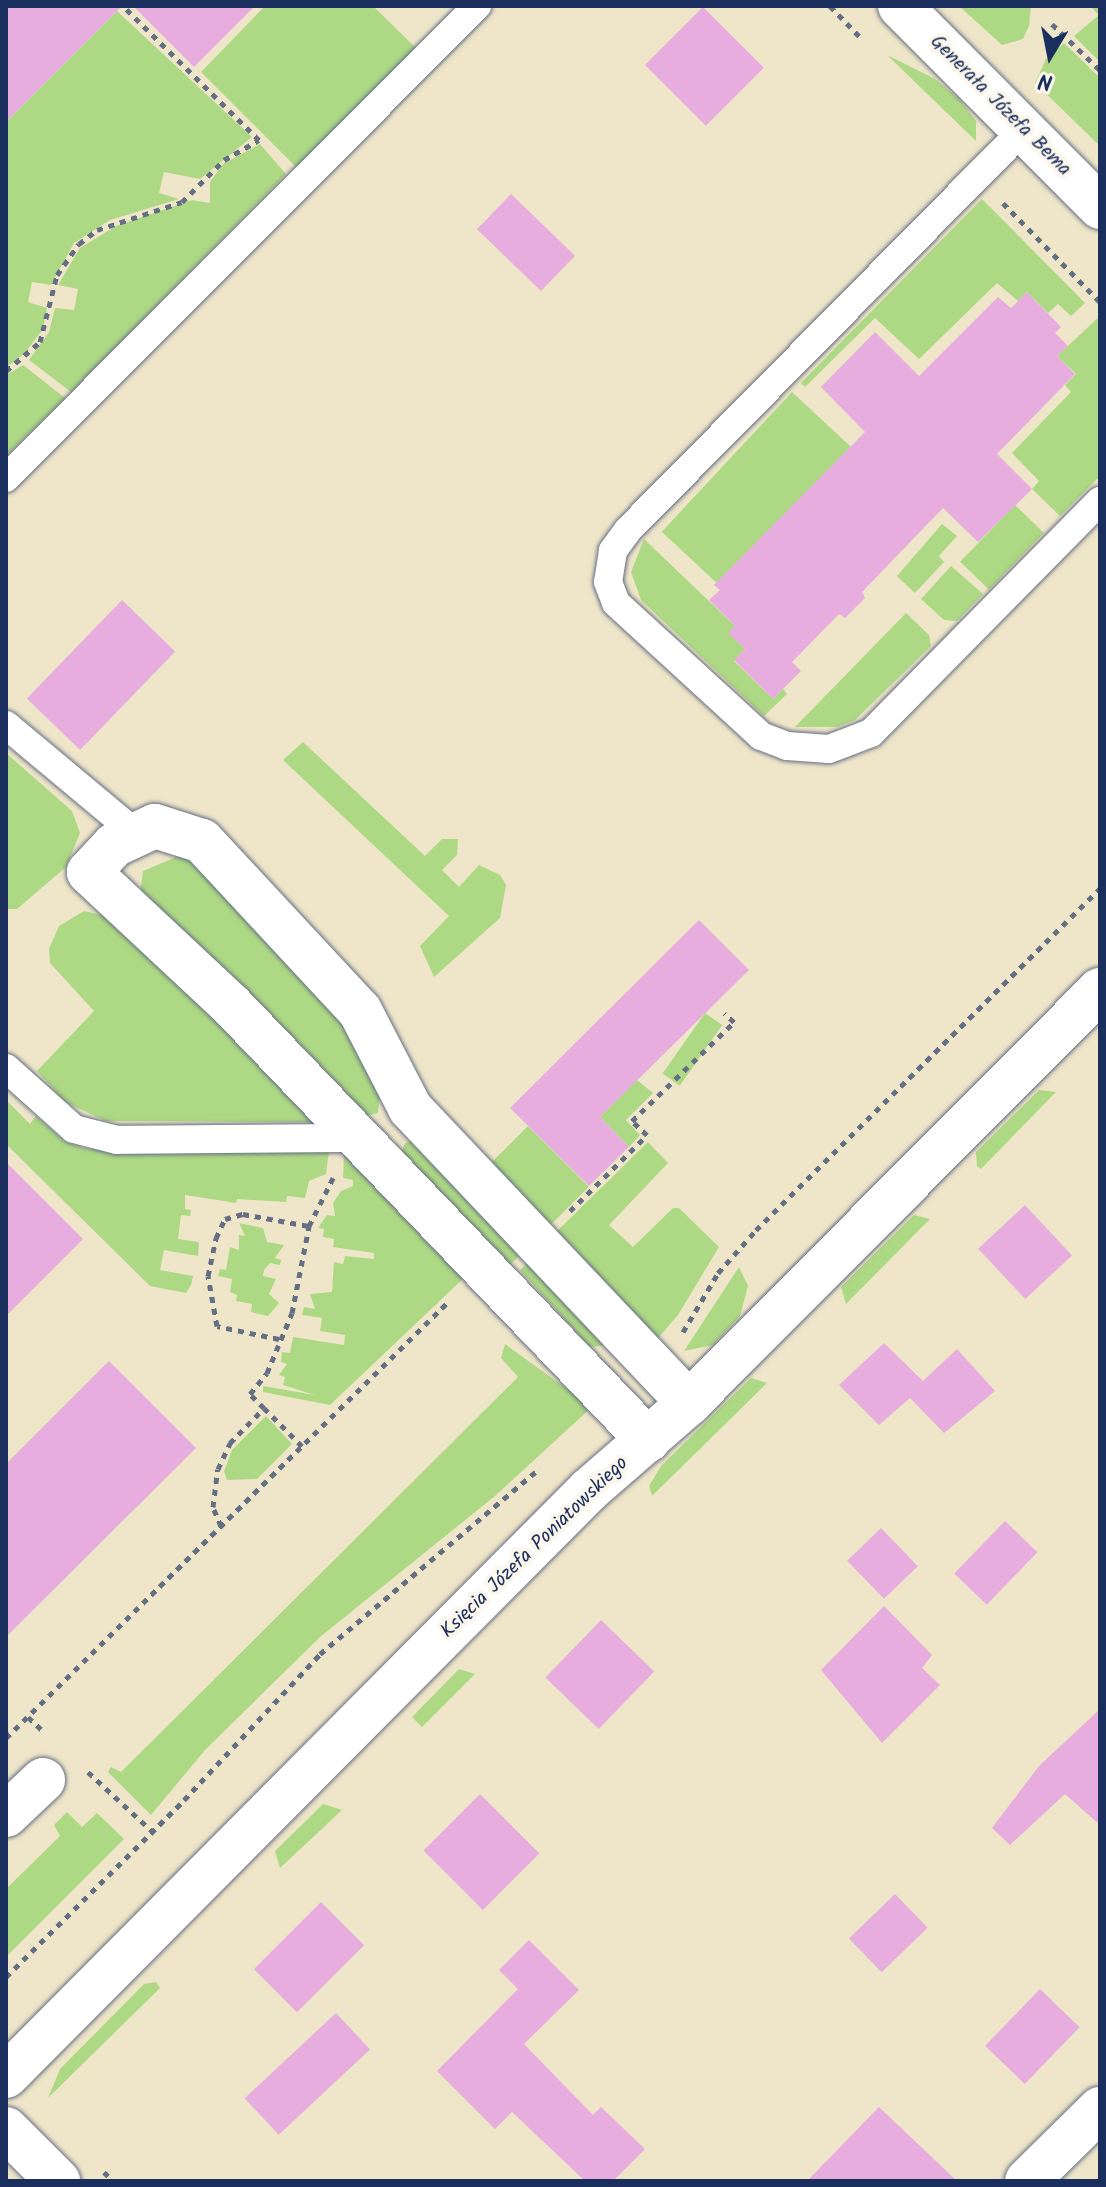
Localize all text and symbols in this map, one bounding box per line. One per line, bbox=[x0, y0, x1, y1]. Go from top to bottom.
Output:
north arrow bbox=[1010, 16, 1090, 96]
street label: Generała Józefa Bema bbox=[924, 30, 1076, 182]
text: N bbox=[1036, 62, 1056, 99]
street label: Księcia Józefa Poniatowskiego bbox=[436, 1452, 634, 1644]

